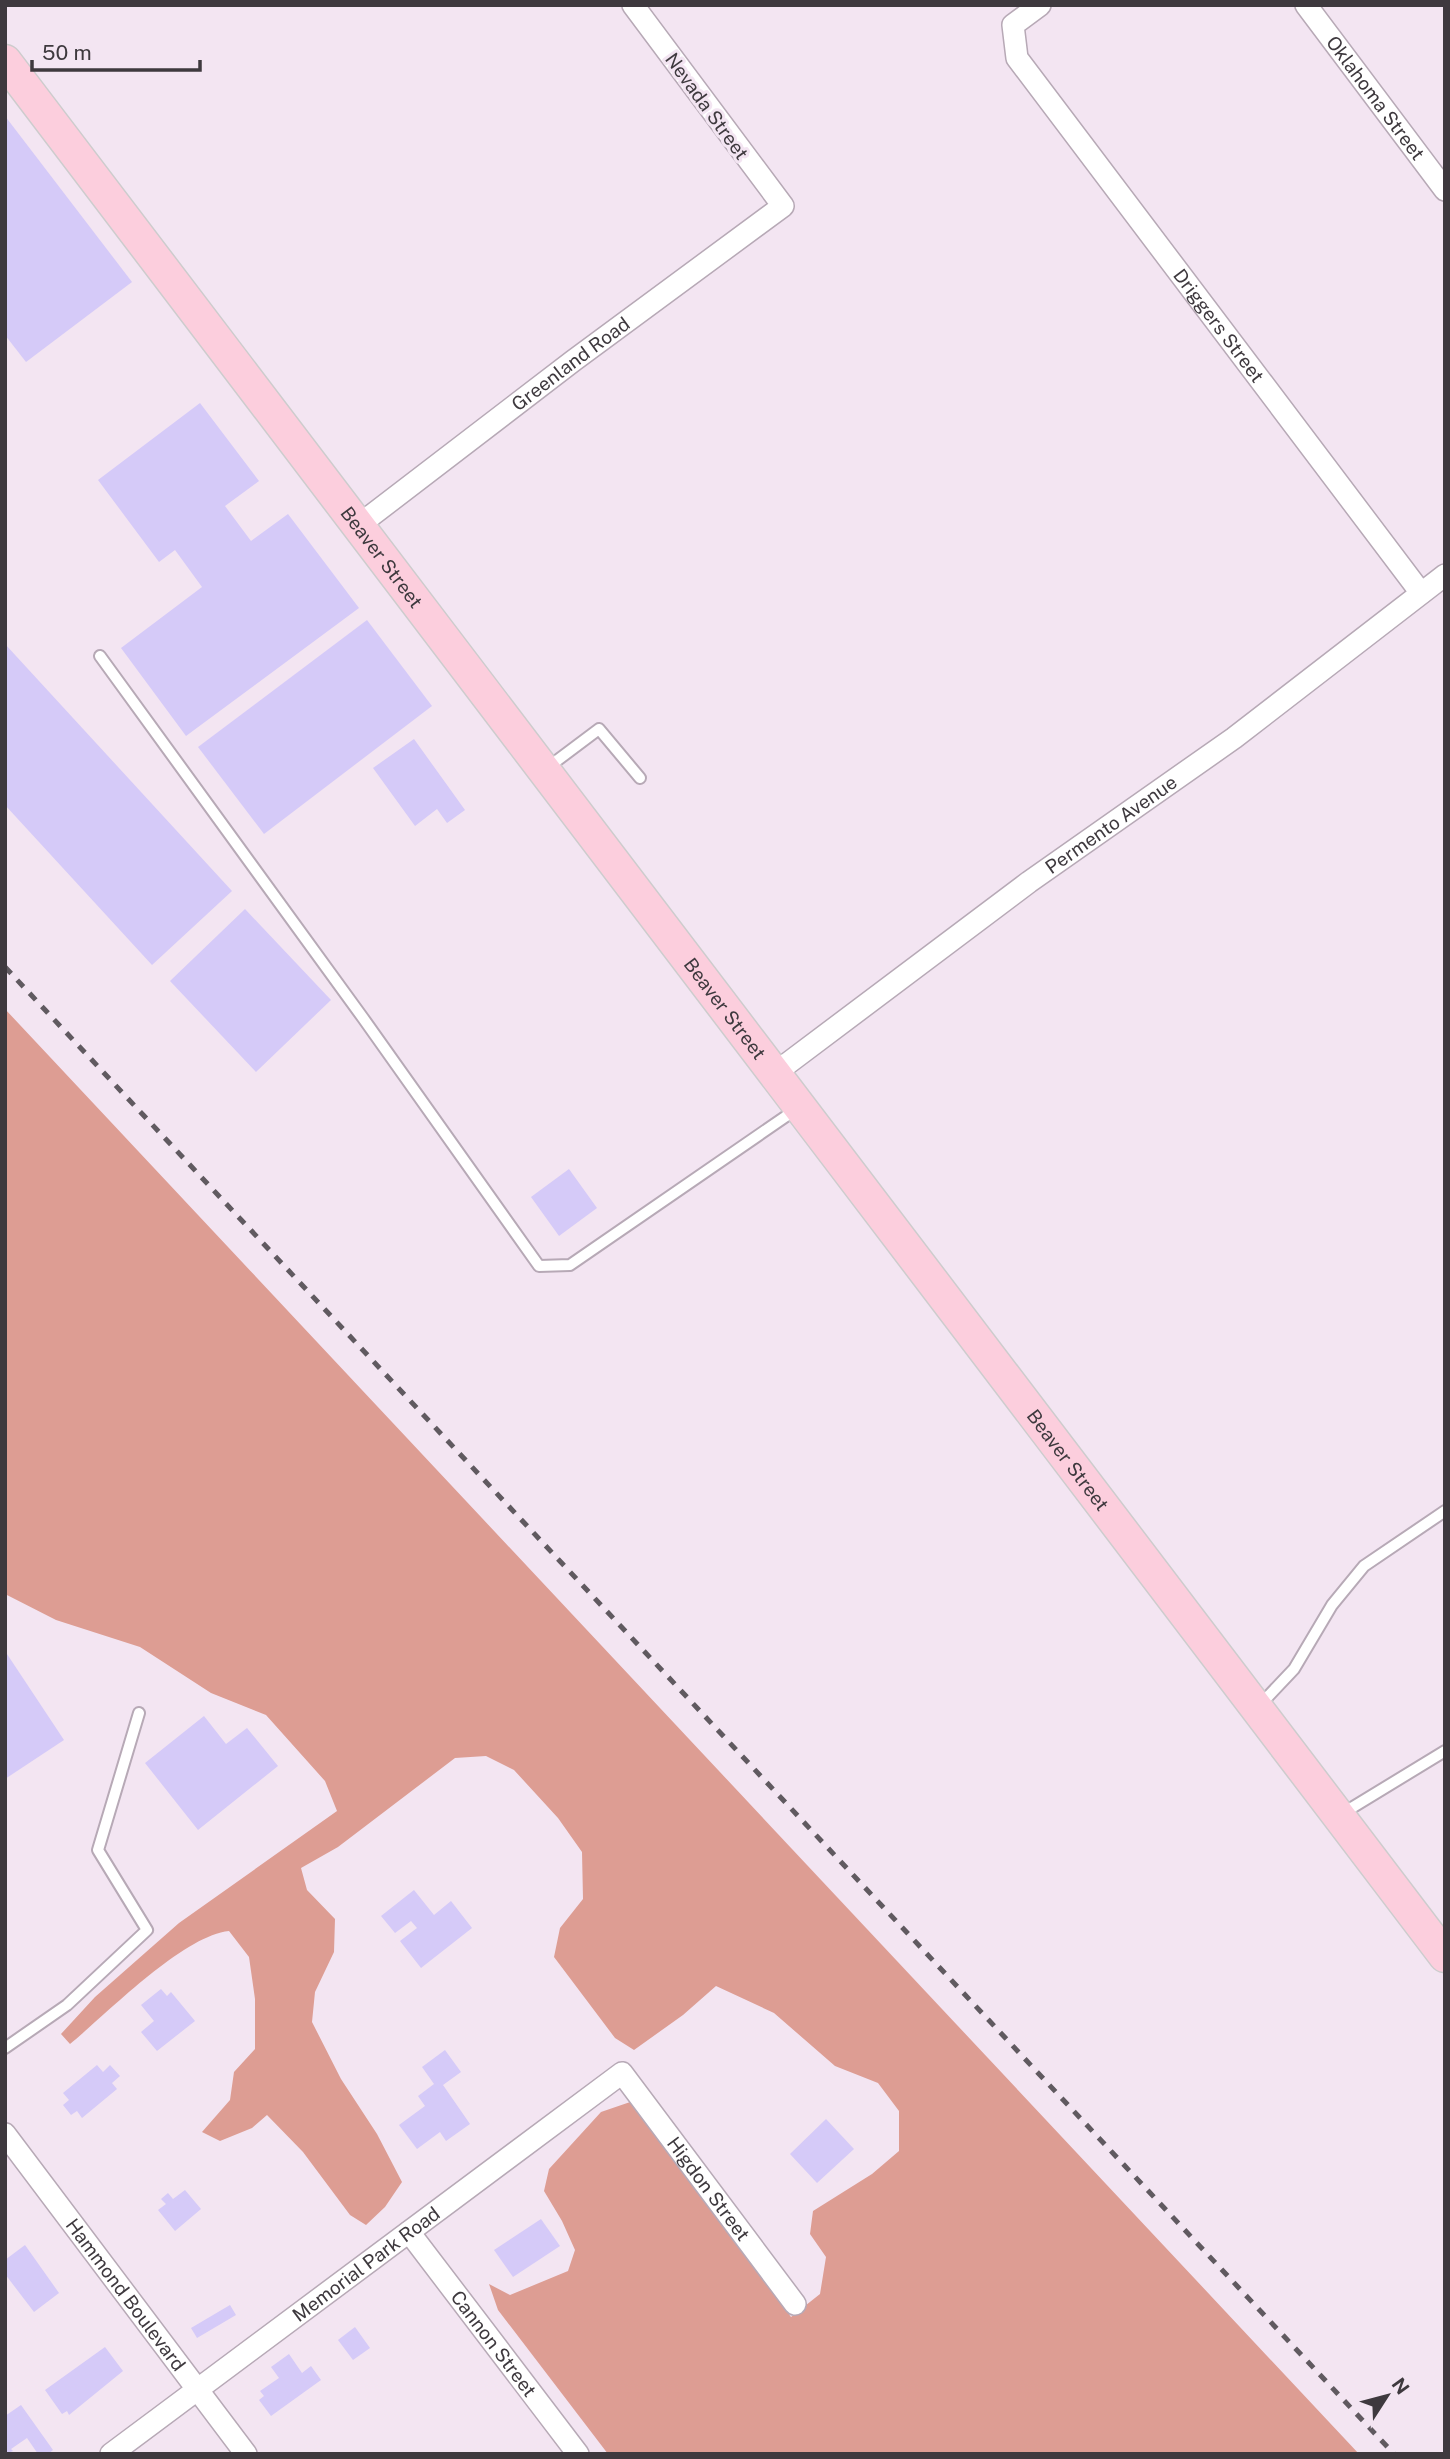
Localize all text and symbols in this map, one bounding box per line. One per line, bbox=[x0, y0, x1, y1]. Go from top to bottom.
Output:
scale bar bbox=[32, 28, 200, 72]
street label: Oklahoma Street bbox=[1322, 31, 1429, 164]
text: 50 m bbox=[42, 40, 92, 65]
street label: Nevada Street bbox=[661, 48, 753, 164]
street label: Driggers Street bbox=[1169, 264, 1269, 386]
street label: Greenland Road bbox=[507, 312, 634, 415]
street label: Beaver Street bbox=[336, 502, 427, 612]
street label: Permento Avenue bbox=[1041, 771, 1181, 878]
street label: Beaver Street bbox=[679, 953, 770, 1063]
street label: Beaver Street bbox=[1023, 1405, 1114, 1515]
street label: Higdon Street bbox=[663, 2133, 755, 2245]
street label: Memorial Park Road bbox=[288, 2202, 444, 2326]
street label: Hammond Boulevard bbox=[62, 2214, 190, 2375]
street label: Cannon Street bbox=[446, 2286, 541, 2401]
north arrow bbox=[1352, 2361, 1422, 2431]
text: N bbox=[1387, 2374, 1414, 2398]

